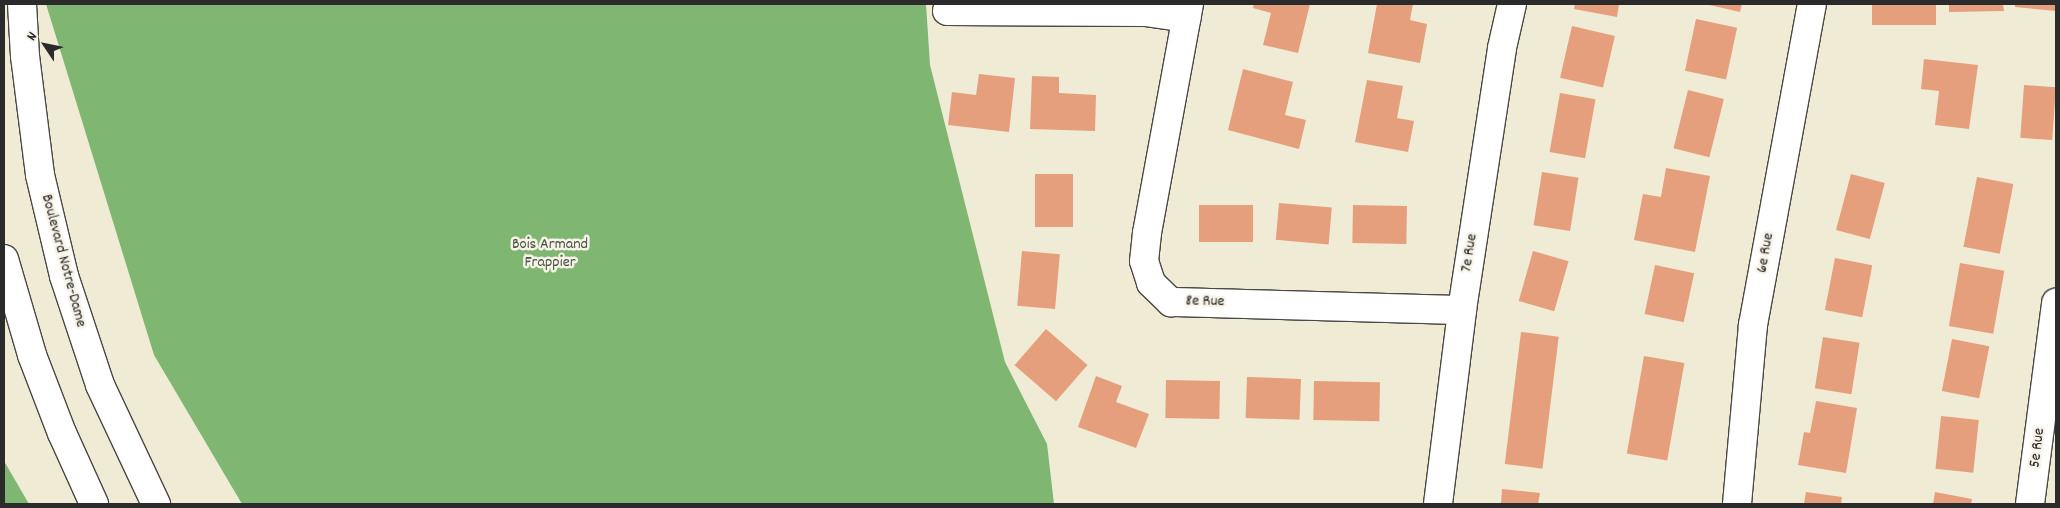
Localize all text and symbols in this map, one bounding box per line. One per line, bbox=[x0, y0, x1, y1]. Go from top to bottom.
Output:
north arrow bbox=[20, 20, 70, 70]
text: N bbox=[22, 28, 43, 45]
street label: Boulevard Notre-Dame bbox=[36, 192, 90, 330]
street label: 7e Rue bbox=[1458, 232, 1482, 274]
street label: 6e Rue bbox=[1753, 232, 1779, 274]
park label: Bois Armand Frappier bbox=[512, 235, 588, 273]
street label: 8e Rue bbox=[1185, 292, 1225, 312]
street label: 5e Rue bbox=[2026, 427, 2050, 469]

